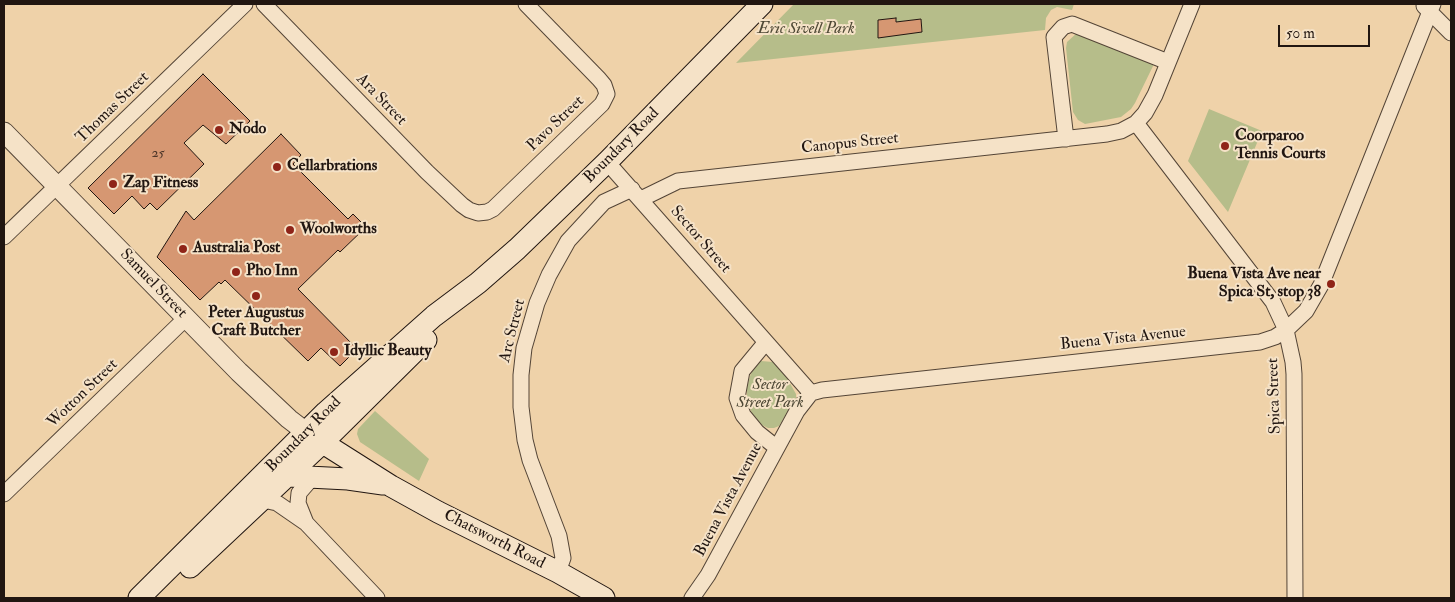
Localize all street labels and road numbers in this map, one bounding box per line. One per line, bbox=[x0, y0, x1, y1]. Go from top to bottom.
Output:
street label: Thomas Street bbox=[72, 68, 154, 148]
street label: Ara Street bbox=[352, 70, 410, 130]
street label: Pavo Street bbox=[524, 92, 588, 156]
street label: Boundary Road bbox=[580, 104, 664, 188]
street label: Canopus Street bbox=[800, 129, 900, 159]
street label: Sector Street bbox=[666, 202, 734, 278]
street label: Samuel Street bbox=[115, 245, 191, 323]
street label: Arc Street bbox=[496, 297, 530, 365]
street label: Buena Vista Avenue bbox=[1059, 323, 1187, 355]
street label: Wotton Street bbox=[44, 356, 122, 432]
street label: Spica Street bbox=[1264, 358, 1286, 434]
street label: Boundary Road bbox=[262, 393, 346, 477]
street label: Buena Vista Avenue bbox=[691, 440, 767, 560]
street label: Chatsworth Road bbox=[440, 506, 548, 574]

